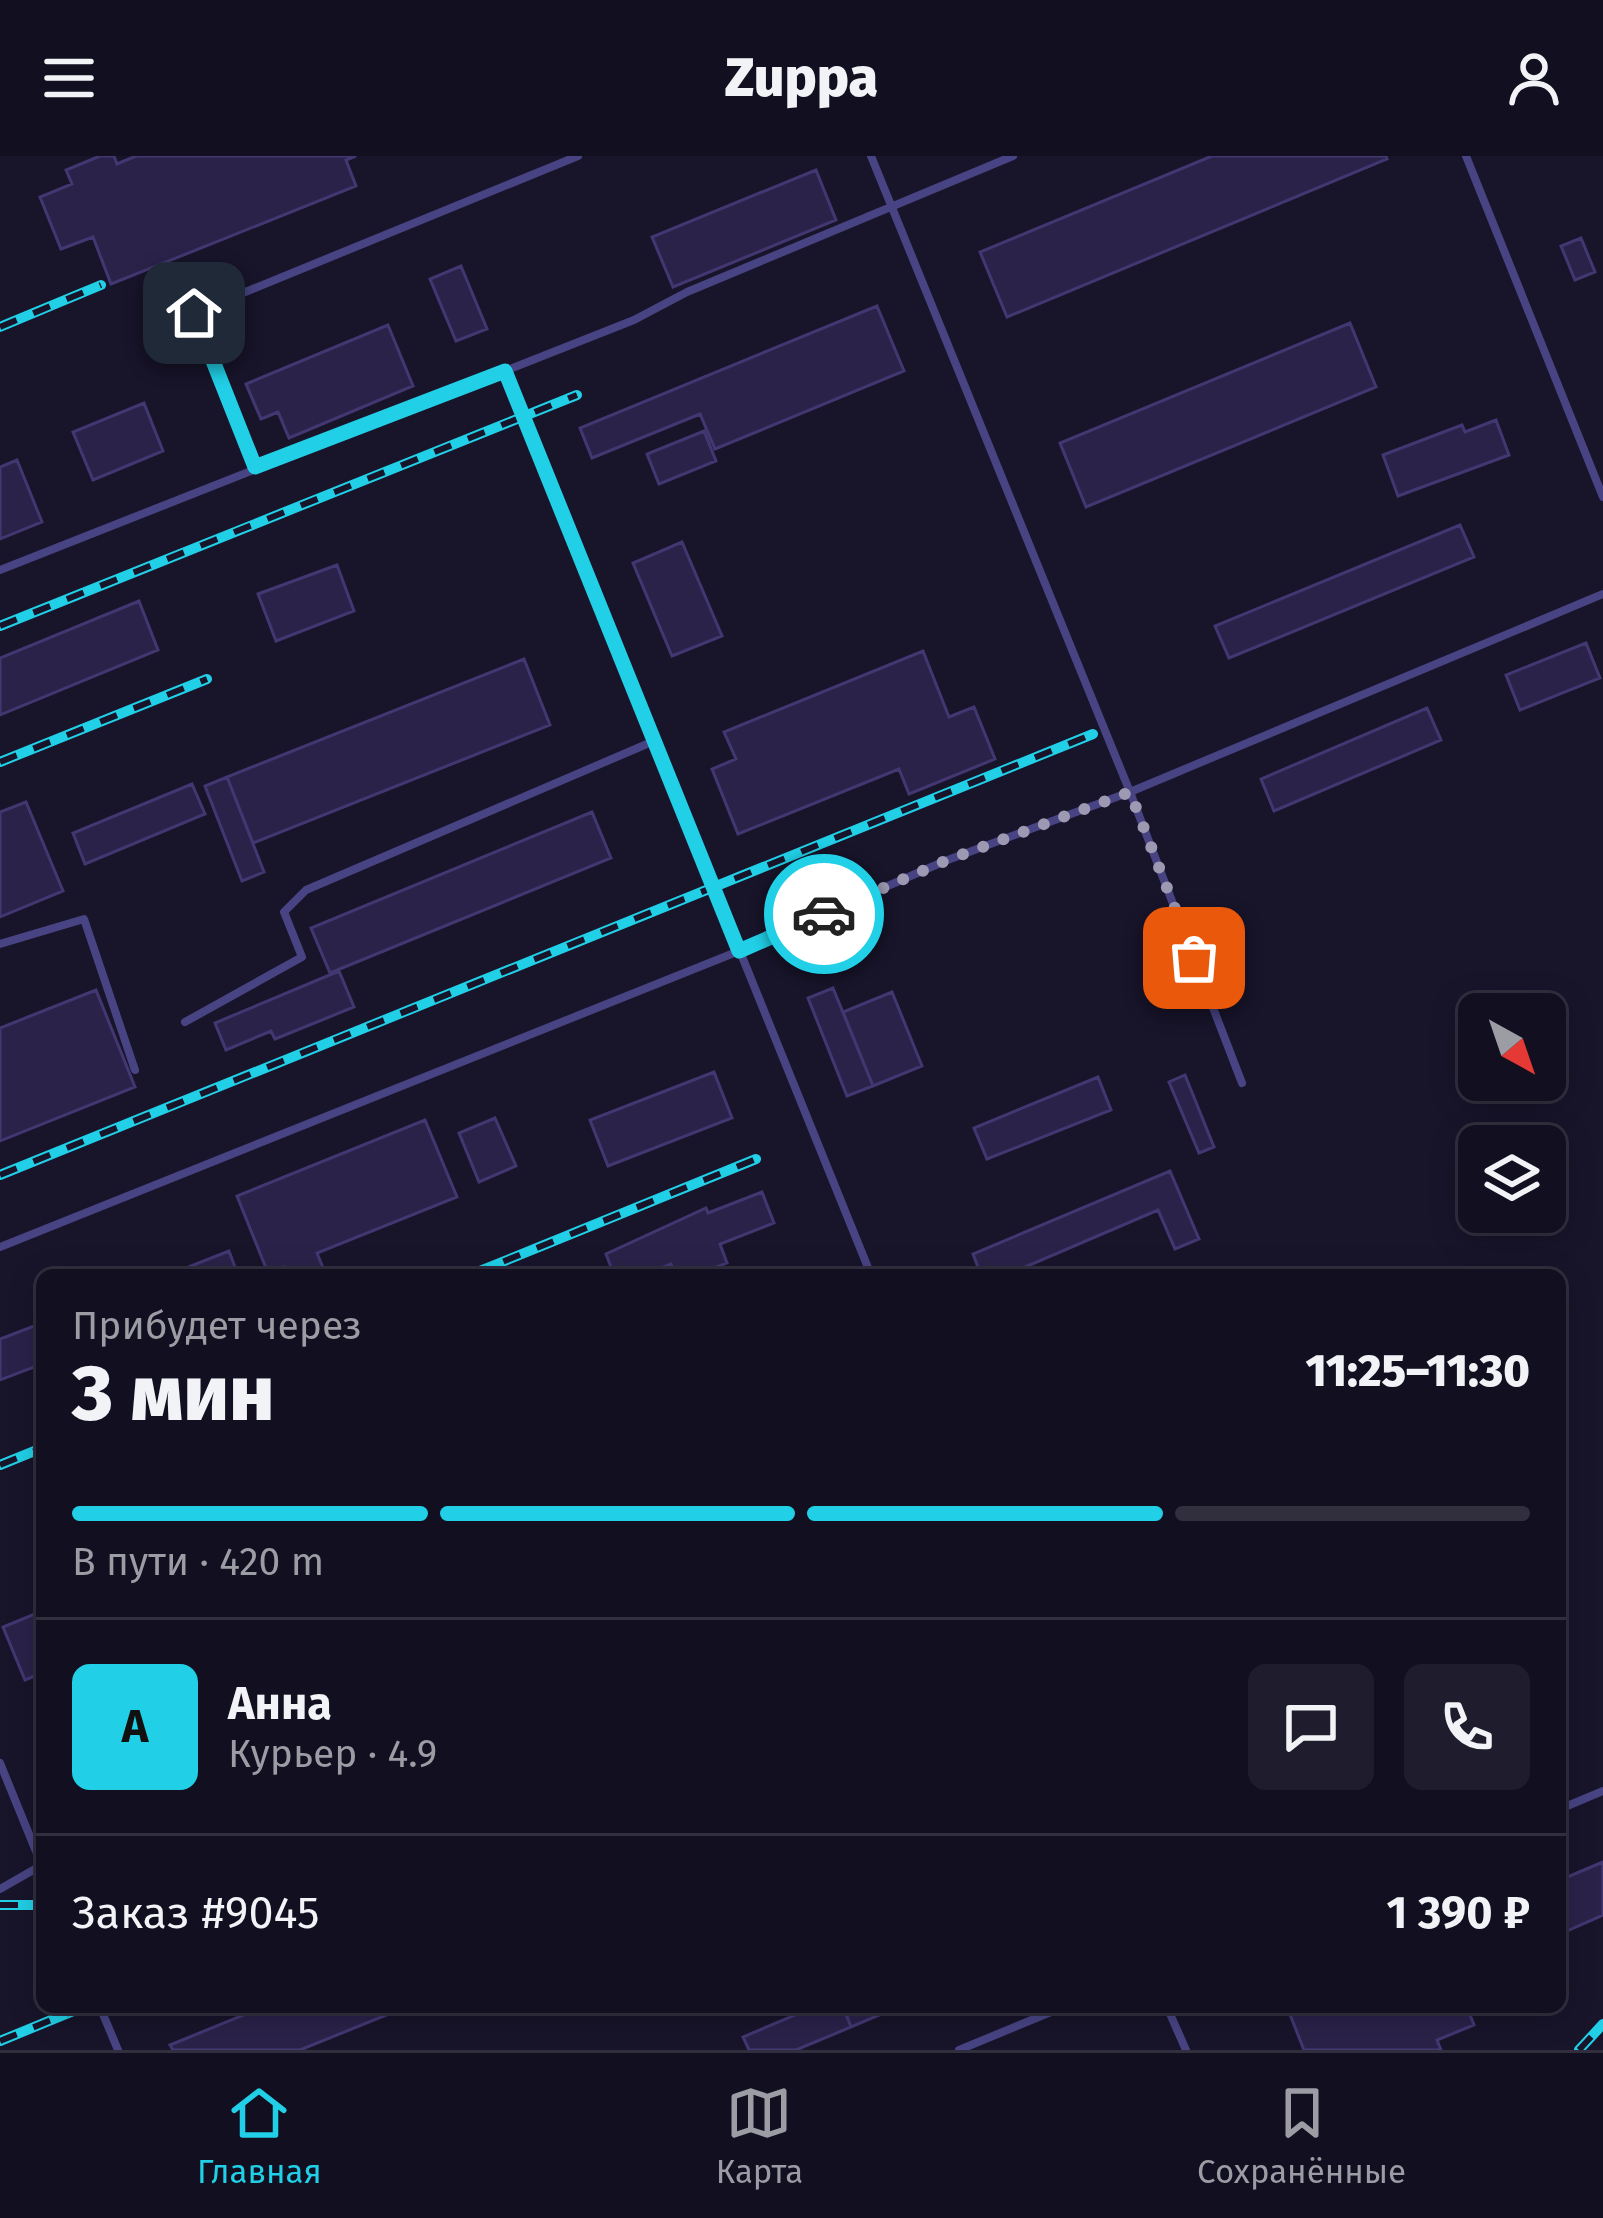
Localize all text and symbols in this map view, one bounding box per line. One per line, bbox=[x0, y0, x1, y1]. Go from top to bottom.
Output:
icon: menu bbox=[36, 45, 102, 111]
icon: person bbox=[1501, 45, 1567, 111]
text: Zuppa bbox=[725, 46, 878, 110]
pin bbox=[143, 262, 245, 364]
icon: home bbox=[161, 280, 227, 346]
courier bbox=[764, 854, 884, 974]
icon: car bbox=[791, 881, 857, 947]
pin bbox=[1143, 907, 1245, 1009]
icon: bag bbox=[1161, 925, 1227, 991]
north arrow bbox=[1458, 993, 1566, 1101]
map controls bbox=[1458, 993, 1566, 1233]
button: layers bbox=[1458, 1125, 1566, 1233]
text: Прибудет через bbox=[72, 1303, 362, 1349]
text: 11:25–11:30 bbox=[1305, 1344, 1530, 1398]
text: 3 мин bbox=[72, 1347, 275, 1441]
text: В пути · 420 m bbox=[72, 1539, 324, 1585]
button: chat bbox=[1248, 1664, 1374, 1790]
button: phone bbox=[1404, 1664, 1530, 1790]
text: Анна bbox=[228, 1677, 332, 1731]
text: А bbox=[122, 1700, 148, 1754]
text: Курьер · 4.9 bbox=[228, 1731, 437, 1777]
text: Заказ #9045 bbox=[72, 1886, 320, 1940]
text: 1 390 ₽ bbox=[1387, 1886, 1530, 1940]
tab: Главная bbox=[197, 2080, 322, 2192]
tab: Карта bbox=[716, 2080, 803, 2192]
tab: Сохранённые bbox=[1197, 2080, 1406, 2192]

